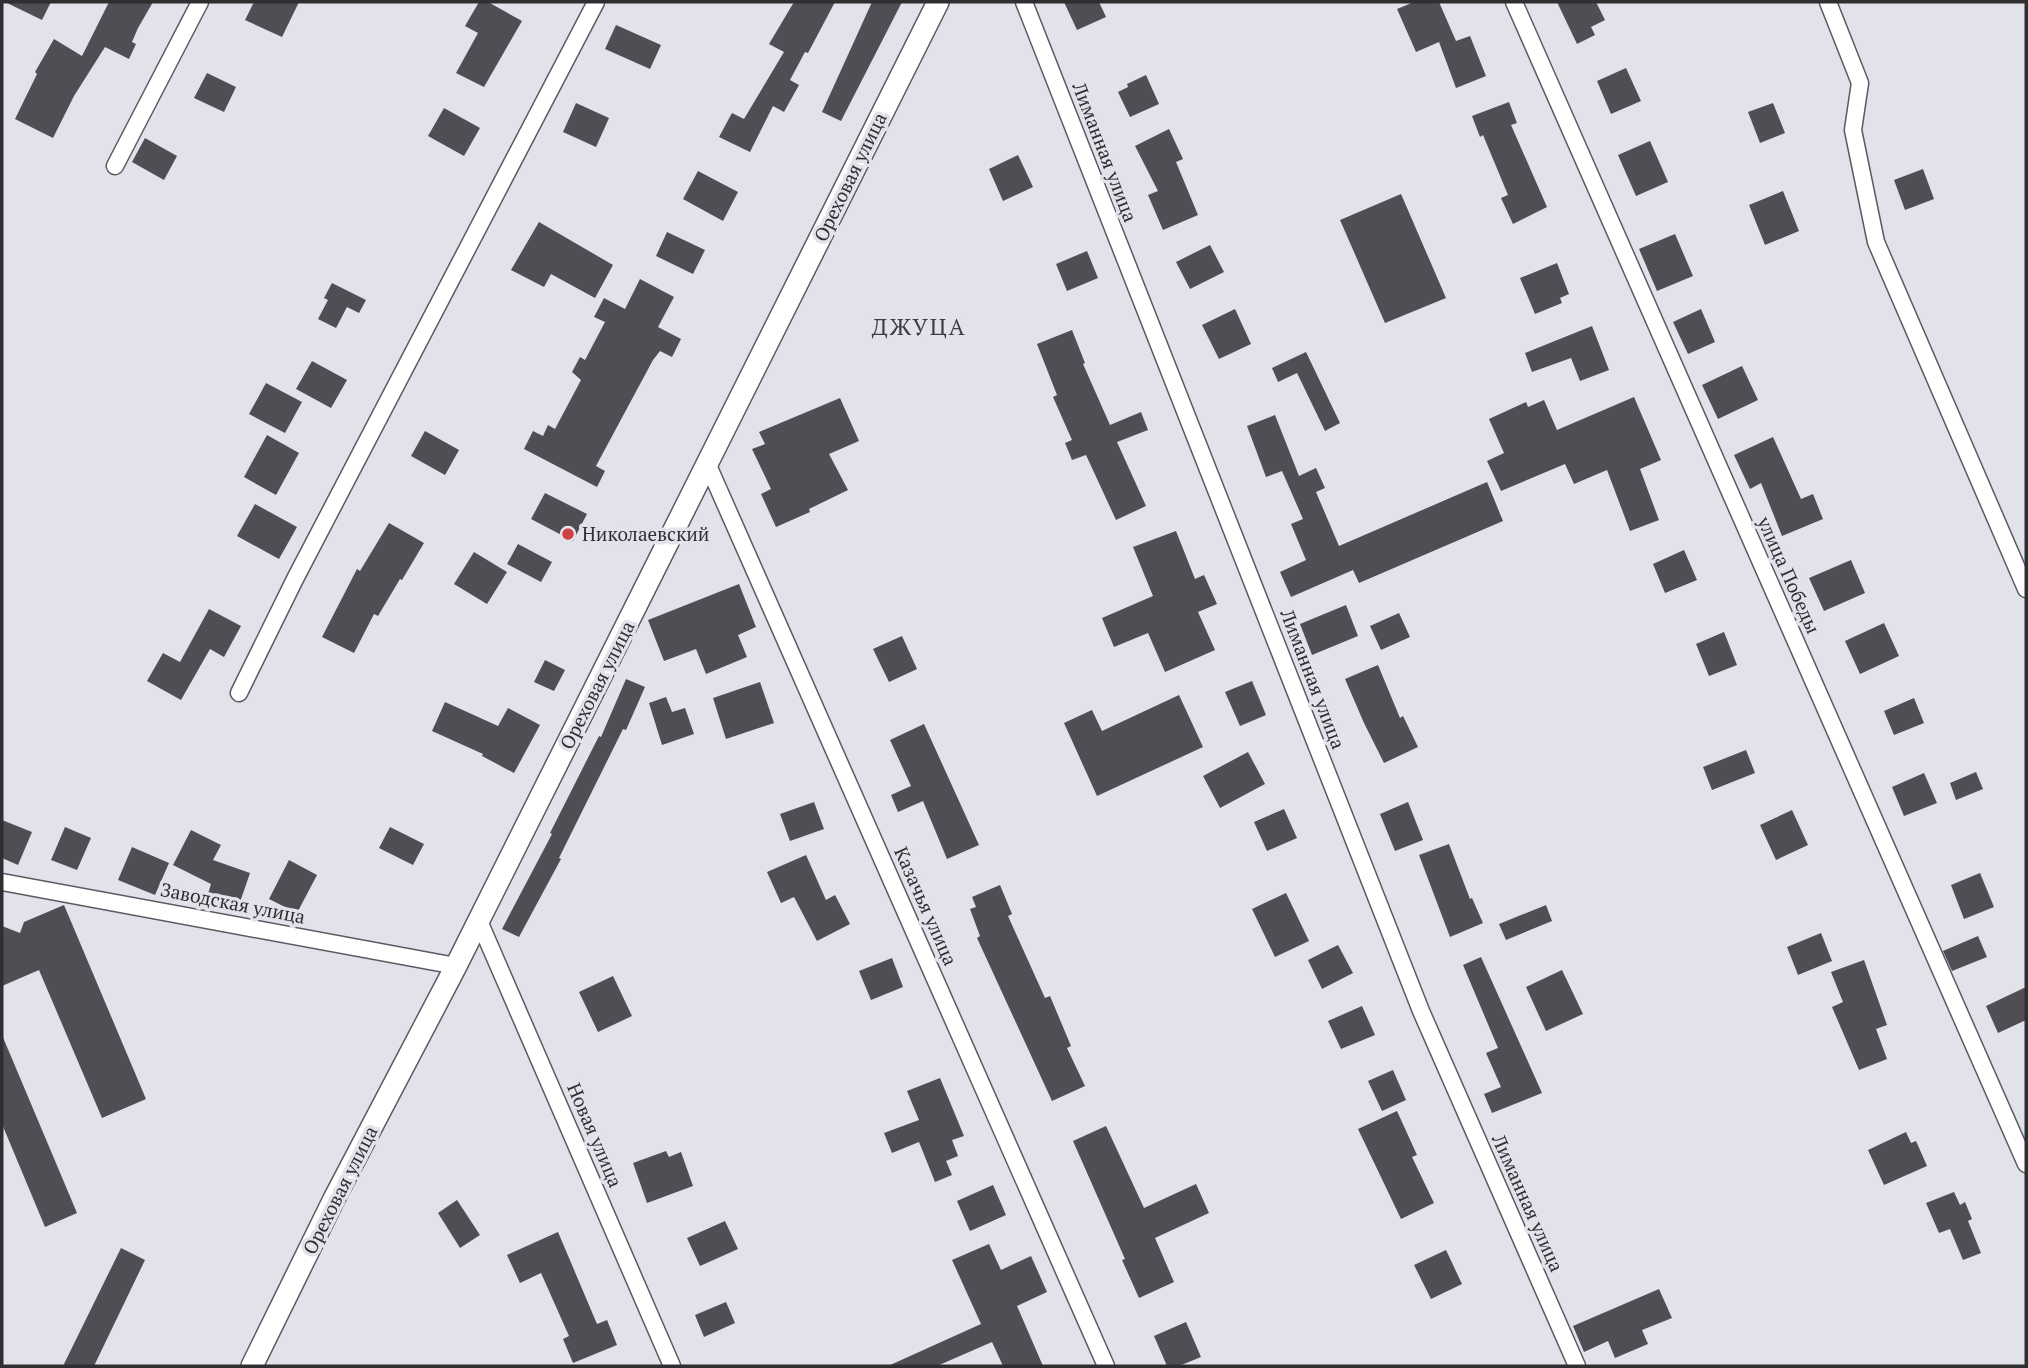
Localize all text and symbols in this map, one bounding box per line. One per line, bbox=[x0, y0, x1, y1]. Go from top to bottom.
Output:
street label: Лиманная улица bbox=[1067, 78, 1144, 226]
street label: Ореховая улица bbox=[807, 108, 892, 246]
district label: ДЖУЦА bbox=[872, 311, 966, 342]
street label: улица Победы bbox=[1752, 511, 1826, 637]
place label: Николаевский bbox=[582, 521, 709, 546]
marker: Николаевский bbox=[560, 526, 576, 542]
street label: Лиманная улица bbox=[1275, 605, 1352, 753]
street label: Ореховая улица bbox=[553, 616, 640, 753]
street label: Казачья улица bbox=[889, 843, 964, 969]
street label: Заводская улица bbox=[159, 876, 308, 929]
street label: Новая улица bbox=[562, 1079, 629, 1191]
street label: Ореховая улица bbox=[296, 1121, 383, 1258]
street label: Лиманная улица bbox=[1487, 1129, 1570, 1276]

